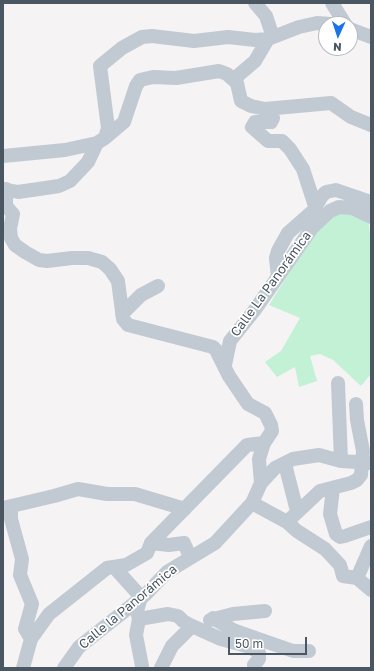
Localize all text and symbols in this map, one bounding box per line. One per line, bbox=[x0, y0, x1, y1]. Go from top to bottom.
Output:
north arrow bbox=[318, 16, 358, 56]
text: N bbox=[333, 41, 342, 54]
street label: Calle La Panorámica bbox=[228, 228, 314, 340]
street label: Calle la Panorámica bbox=[76, 561, 180, 653]
scale bar bbox=[230, 629, 309, 655]
text: 50 m bbox=[235, 636, 263, 651]

